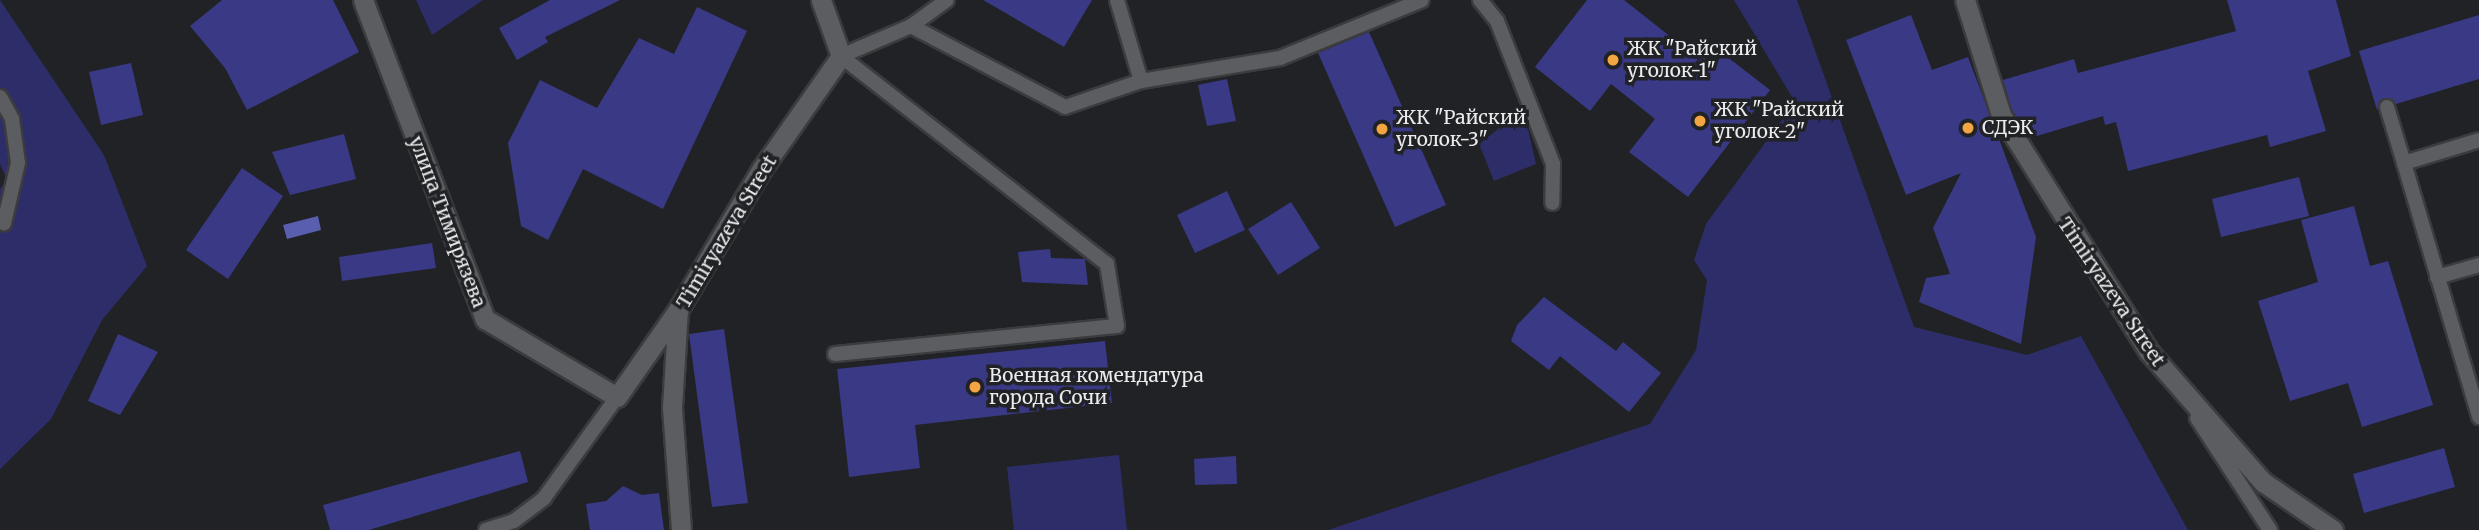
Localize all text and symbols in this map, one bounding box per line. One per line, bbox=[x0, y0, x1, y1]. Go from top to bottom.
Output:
place label: ЖК "Райский уголок-1" bbox=[1627, 38, 1757, 82]
marker: ЖК "Райский уголок-1" bbox=[1605, 52, 1621, 68]
place label: ЖК "Райский уголок-2" bbox=[1714, 99, 1844, 143]
place label: ЖК "Райский уголок-3" bbox=[1396, 107, 1526, 151]
marker: ЖК "Райский уголок-2" bbox=[1692, 113, 1708, 129]
place label: СДЭК bbox=[1982, 117, 2033, 139]
marker: СДЭК bbox=[1960, 120, 1976, 136]
marker: ЖК "Райский уголок-3" bbox=[1374, 121, 1390, 137]
street label: улица Тимирязева bbox=[404, 133, 490, 311]
street label: Timiryazeva Street bbox=[672, 151, 782, 313]
street label: Timiryazeva Street bbox=[2053, 213, 2169, 371]
place label: Военная комендатура города Сочи bbox=[989, 365, 1204, 409]
marker: Военная комендатура города Сочи bbox=[967, 379, 983, 395]

